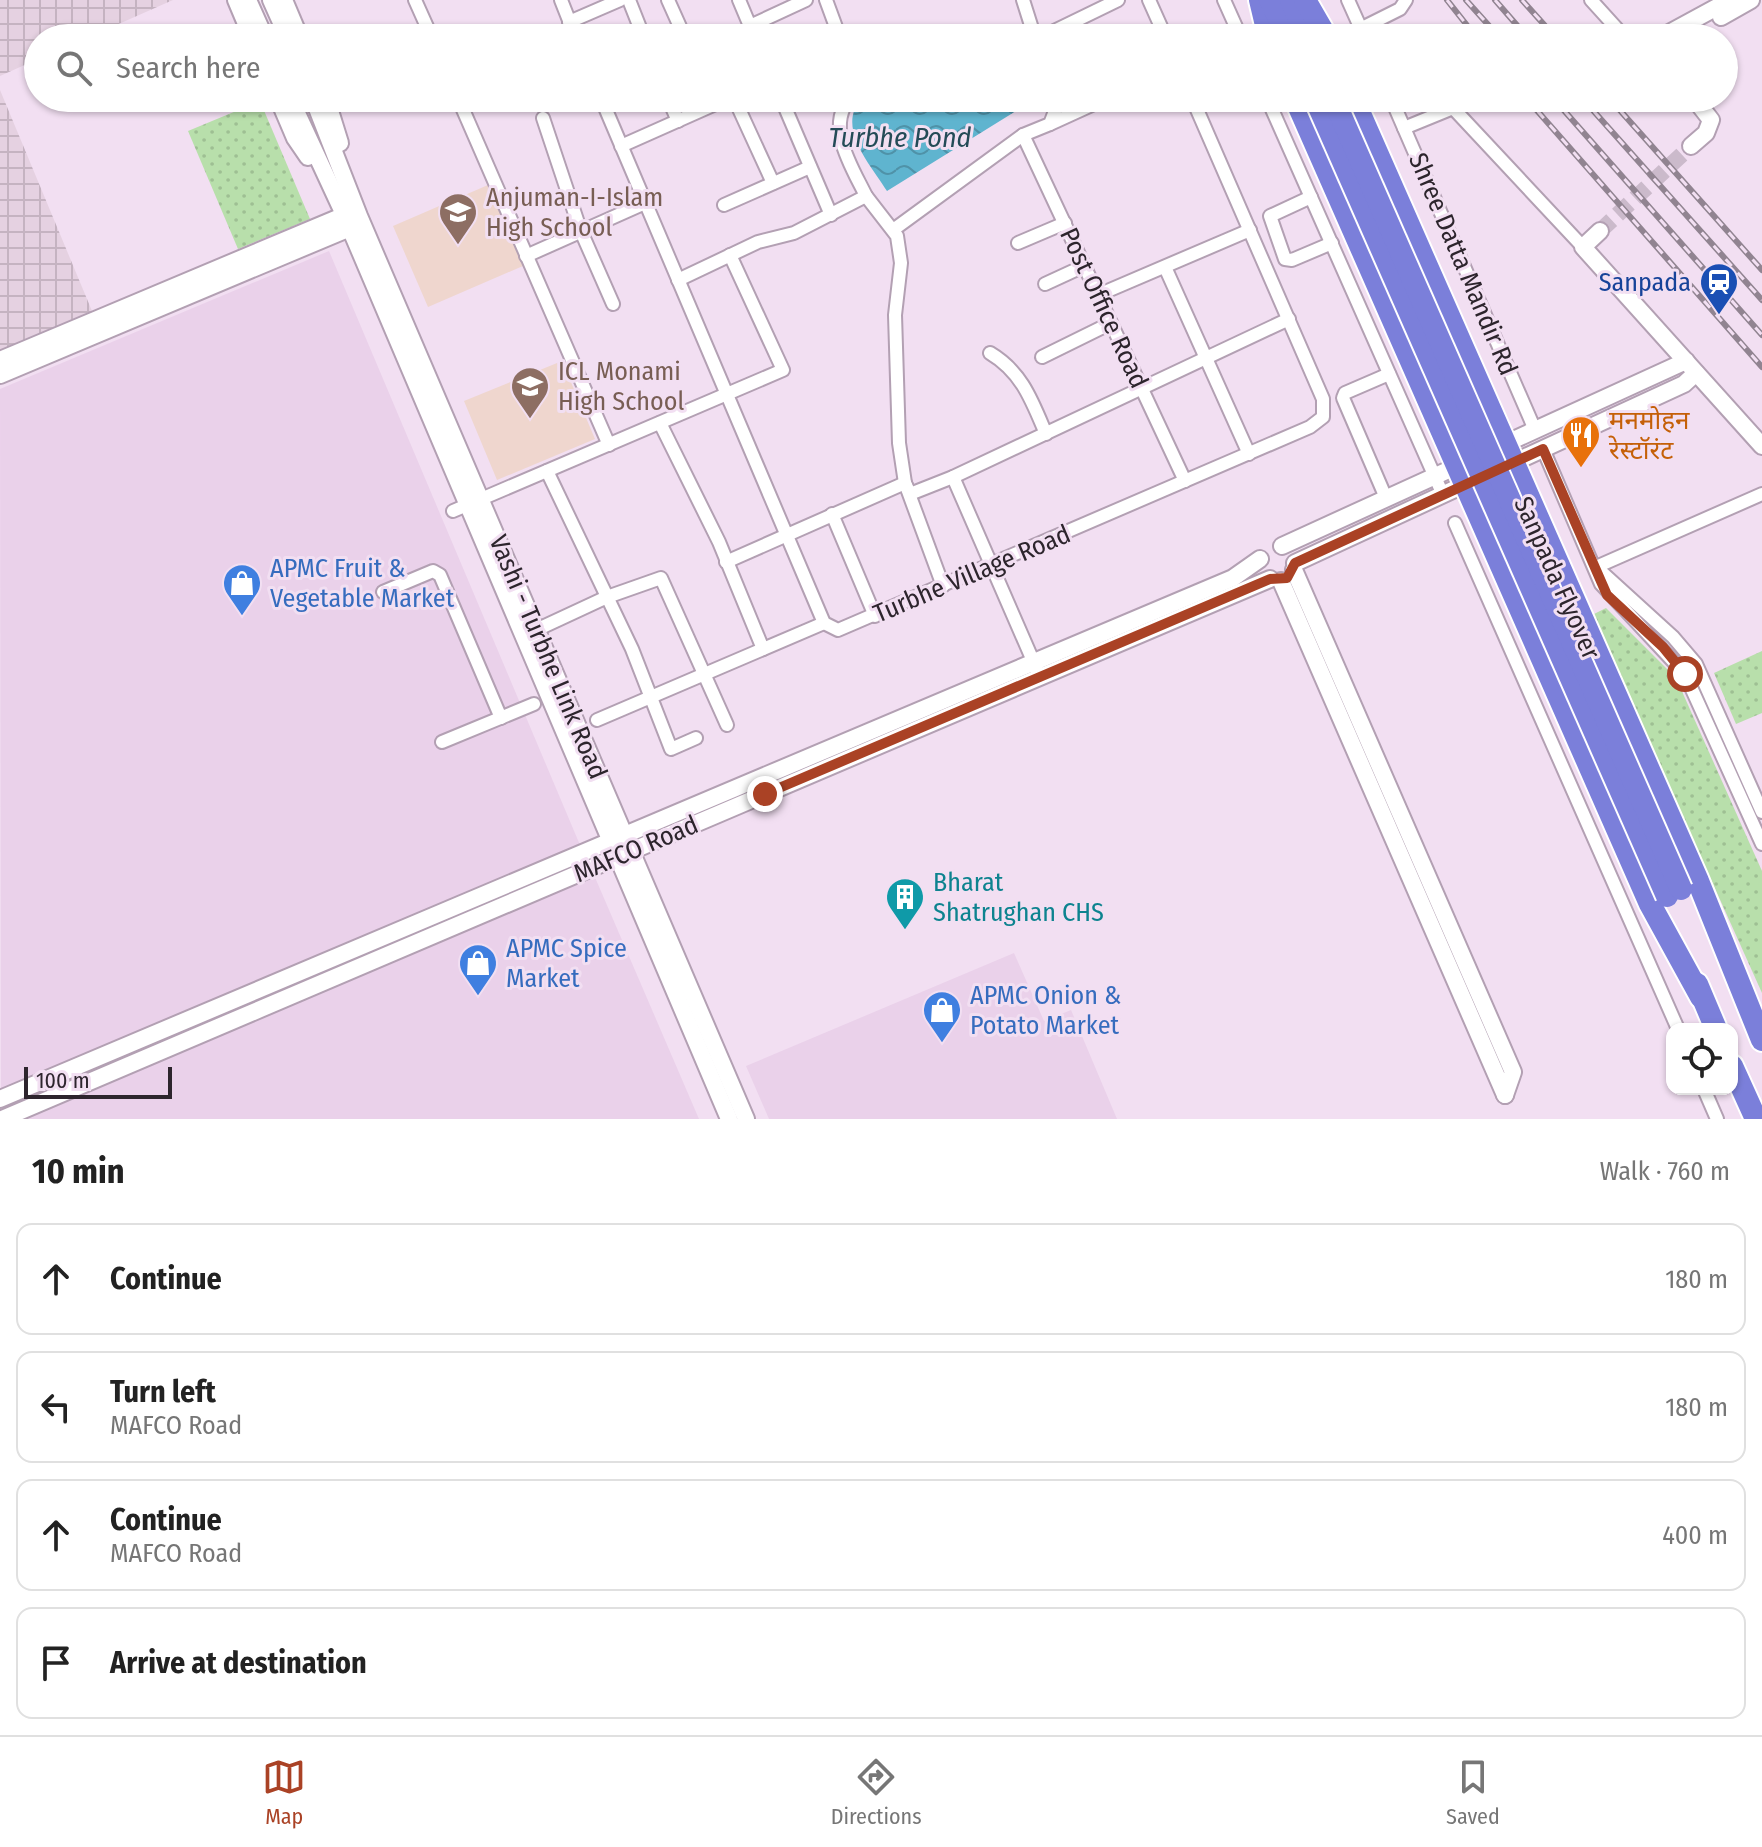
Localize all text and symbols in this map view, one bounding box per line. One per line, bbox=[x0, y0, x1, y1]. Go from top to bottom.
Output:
search box bbox=[24, 24, 1738, 112]
icon: search bbox=[52, 46, 96, 90]
text: Search here bbox=[116, 50, 261, 86]
water label: Turbhe Pond bbox=[829, 121, 972, 154]
street label: Shree Datta Mandir Rd bbox=[1402, 148, 1524, 380]
place label: Anjuman-I-Islam High School bbox=[486, 182, 663, 243]
school or university icon: Anjuman-I-Islam High School bbox=[437, 191, 479, 246]
street label: Post Office Road bbox=[1053, 223, 1155, 393]
station icon: Sanpada bbox=[1698, 261, 1740, 316]
place label: Sanpada bbox=[1599, 267, 1691, 298]
place label: ICL Monami High School bbox=[558, 356, 684, 417]
school or university icon: ICL Monami High School bbox=[509, 365, 551, 420]
place label: मनमोहन रेस्टॉरंट bbox=[1608, 405, 1690, 466]
restaurant icon: मनमोहन रेस्टॉरंट bbox=[1560, 414, 1602, 469]
street label: Sanpada Flyover bbox=[1507, 492, 1607, 664]
street label: Turbhe Village Road bbox=[869, 519, 1075, 629]
street label: Vashi - Turbhe Link Road bbox=[483, 530, 613, 784]
place label: APMC Fruit & Vegetable Market bbox=[270, 553, 455, 614]
shop icon: APMC Fruit & Vegetable Market bbox=[221, 562, 263, 617]
route start bbox=[1667, 656, 1703, 692]
route end bbox=[747, 776, 783, 812]
street label: MAFCO Road bbox=[569, 809, 703, 889]
place label: Bharat Shatrughan CHS bbox=[933, 867, 1104, 928]
building icon: Bharat Shatrughan CHS bbox=[884, 876, 926, 931]
place label: APMC Spice Market bbox=[506, 933, 627, 994]
shop icon: APMC Spice Market bbox=[457, 942, 499, 997]
place label: APMC Onion & Potato Market bbox=[970, 980, 1121, 1041]
shop icon: APMC Onion & Potato Market bbox=[921, 989, 963, 1044]
map controls bbox=[1666, 1023, 1738, 1095]
button: locate bbox=[1666, 1023, 1738, 1095]
scale bar bbox=[24, 1063, 172, 1099]
text: 100 m bbox=[36, 1067, 90, 1094]
text: 10 min bbox=[32, 1151, 125, 1192]
text: Walk · 760 m bbox=[1600, 1156, 1730, 1187]
icon: ahead bbox=[34, 1257, 78, 1301]
text: Continue bbox=[110, 1261, 222, 1297]
text: 180 m bbox=[1665, 1264, 1728, 1295]
text: Turn left bbox=[110, 1374, 216, 1410]
icon: left bbox=[34, 1385, 78, 1429]
text: 180 m bbox=[1665, 1392, 1728, 1423]
text: MAFCO Road bbox=[110, 1410, 242, 1441]
text: Continue bbox=[110, 1502, 222, 1538]
icon: ahead bbox=[34, 1513, 78, 1557]
text: 400 m bbox=[1662, 1520, 1728, 1551]
text: MAFCO Road bbox=[110, 1538, 242, 1569]
icon: arrive bbox=[34, 1641, 78, 1685]
text: Arrive at destination bbox=[110, 1645, 367, 1681]
tab: Map bbox=[262, 1755, 306, 1830]
tab: Directions bbox=[831, 1755, 922, 1830]
tab: Saved bbox=[1446, 1755, 1500, 1830]

